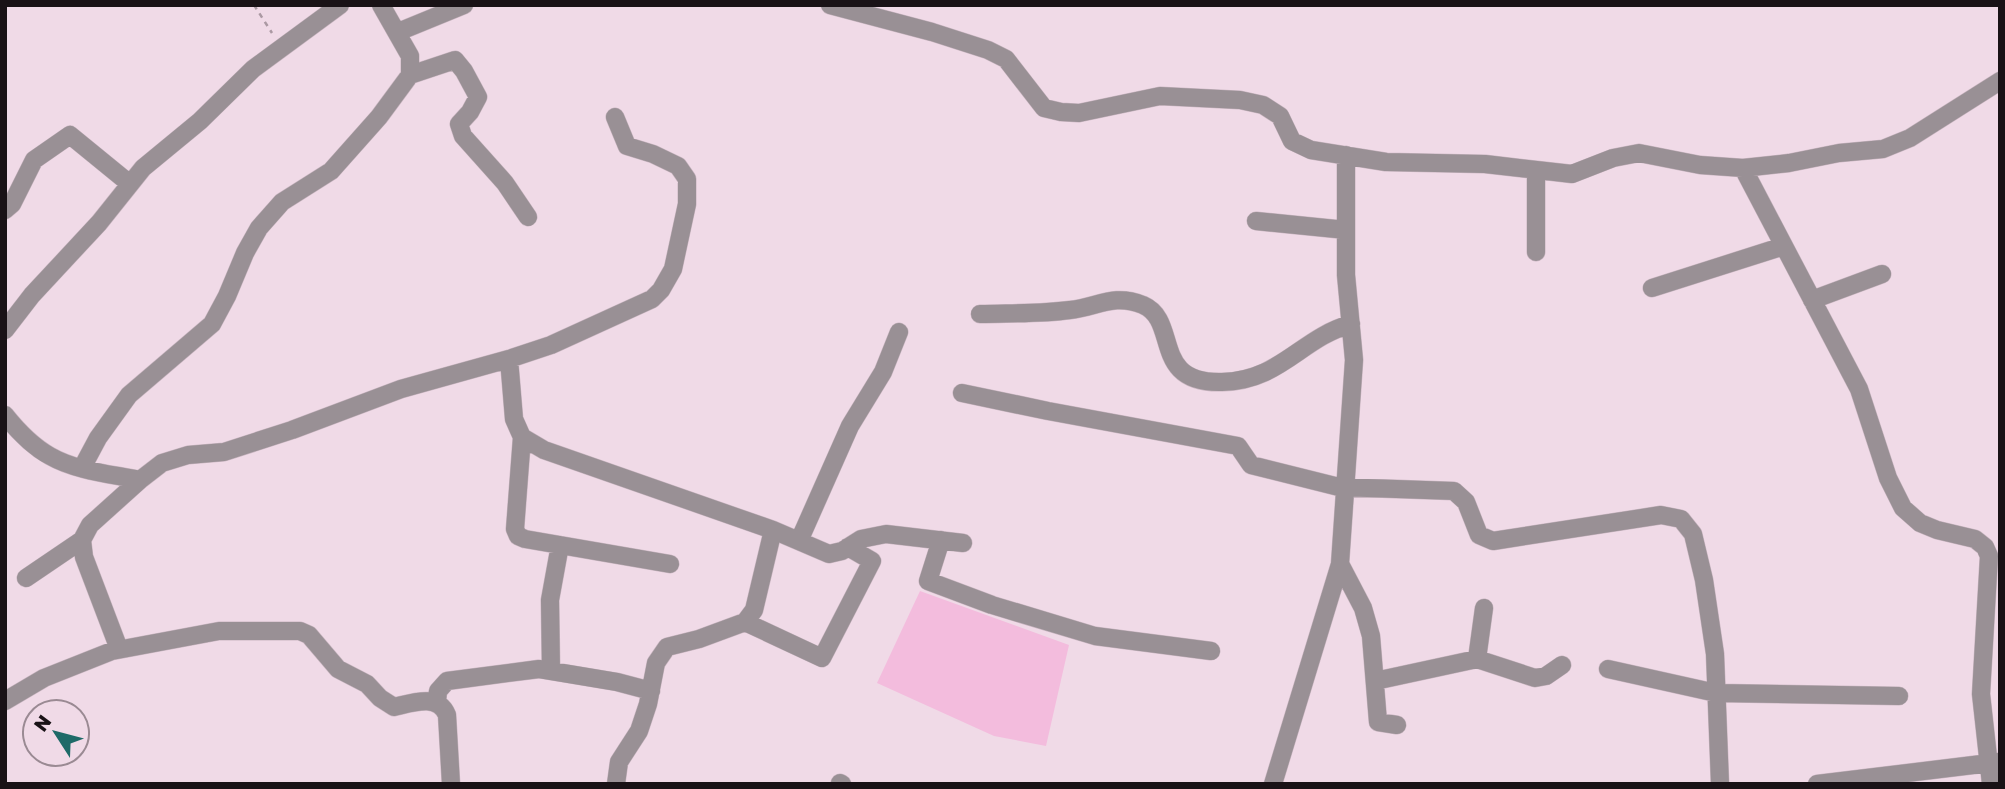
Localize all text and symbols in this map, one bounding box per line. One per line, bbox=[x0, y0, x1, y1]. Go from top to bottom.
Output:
north arrow bbox=[21, 698, 91, 768]
text: N bbox=[28, 710, 55, 735]

